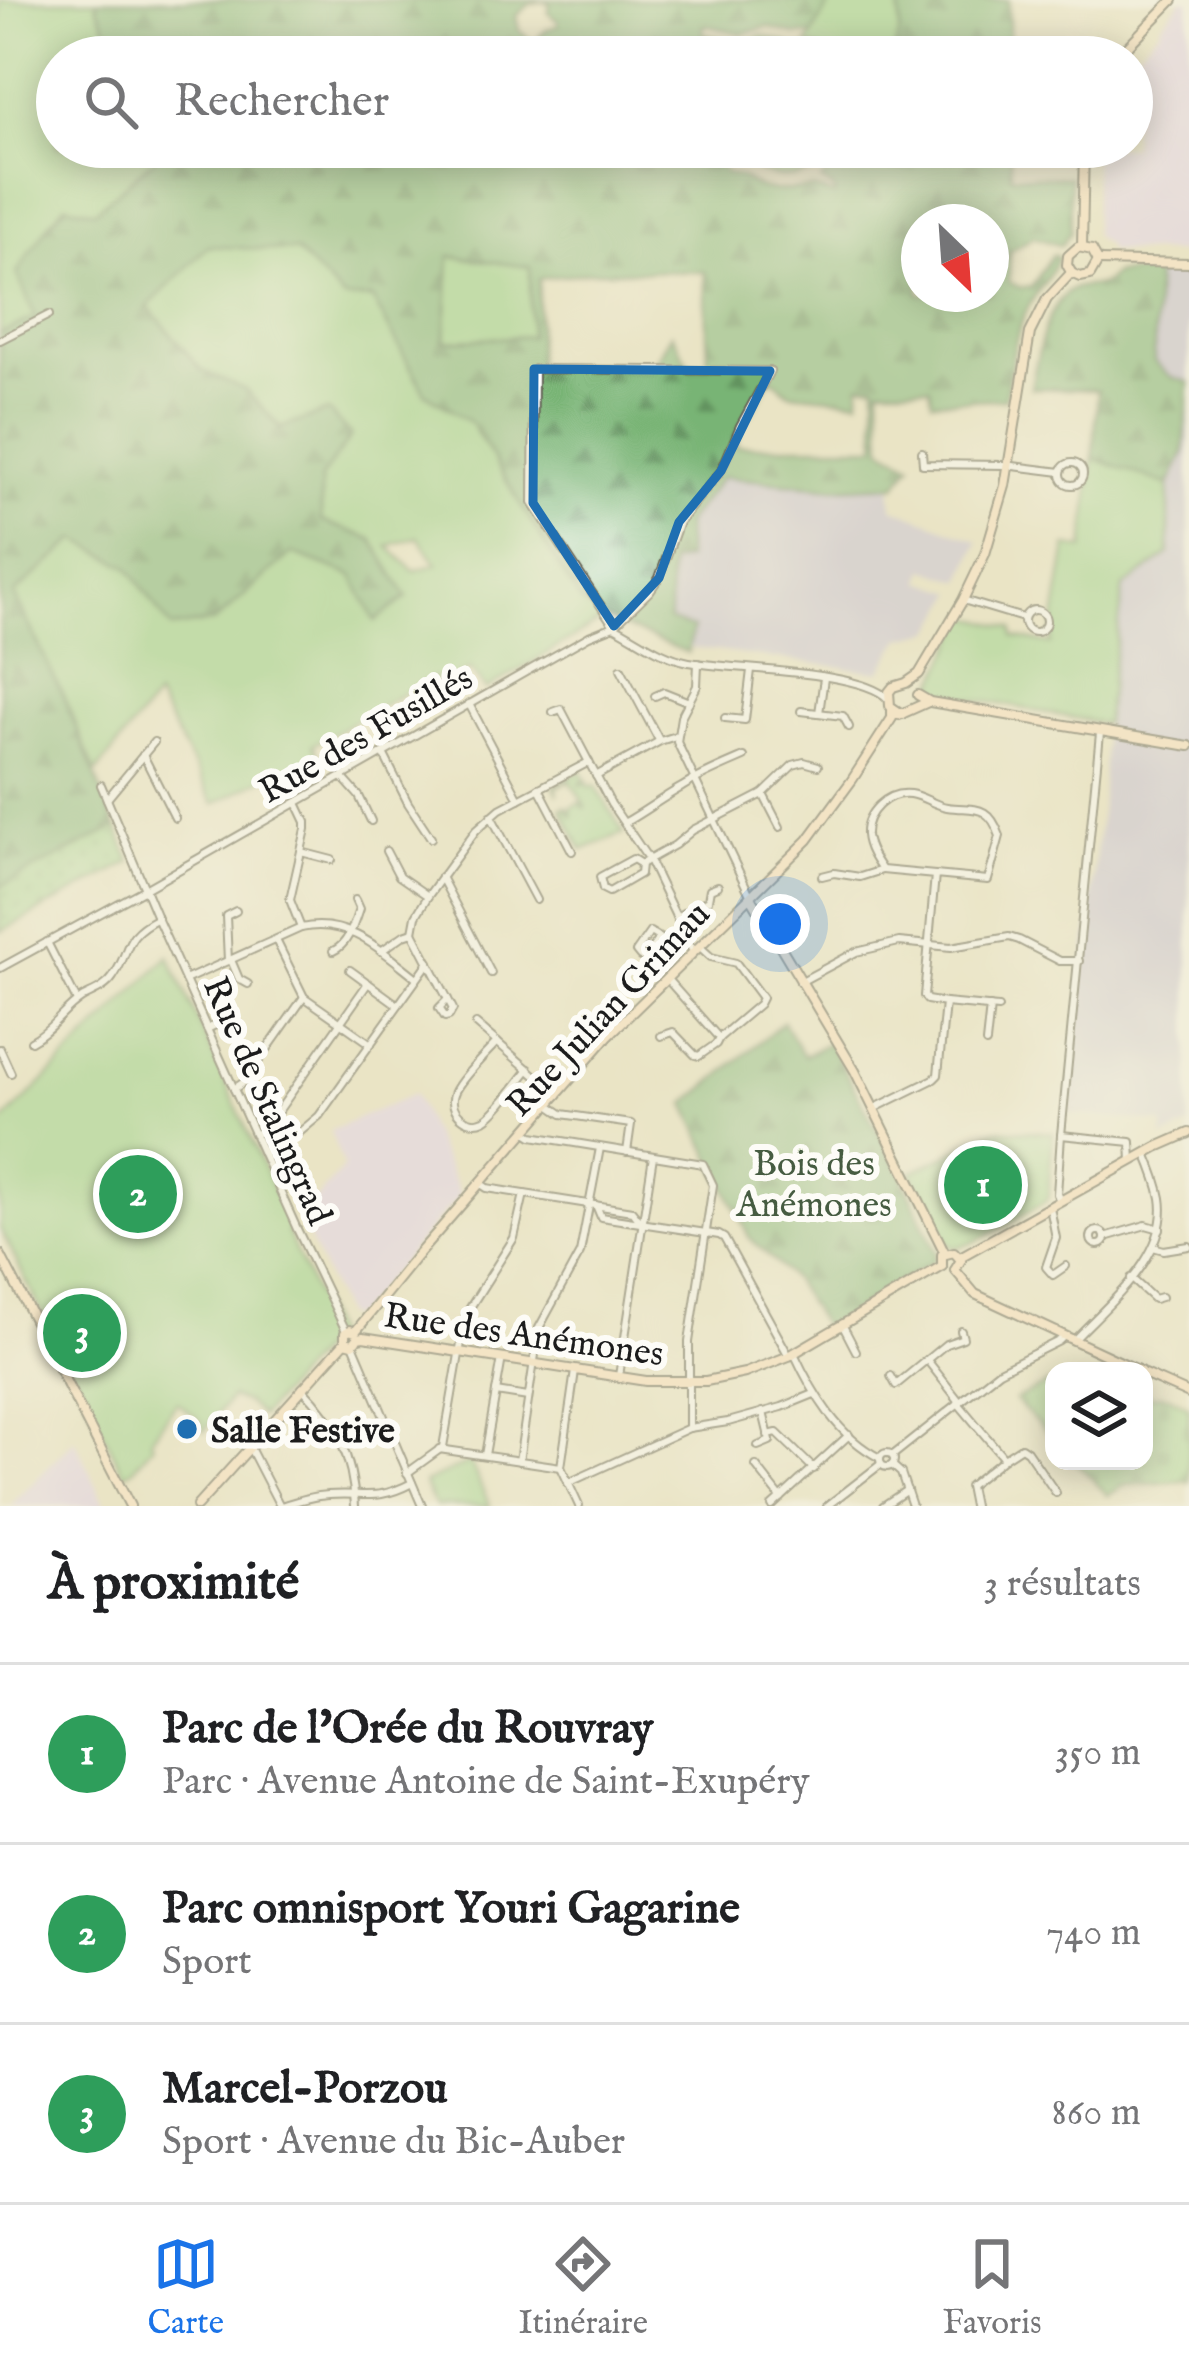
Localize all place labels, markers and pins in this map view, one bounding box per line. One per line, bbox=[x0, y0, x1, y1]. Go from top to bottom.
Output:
pin: 1 bbox=[944, 1140, 1022, 1230]
pin: 2 bbox=[99, 1149, 177, 1239]
pin: 3 bbox=[43, 1288, 121, 1378]
place label: Salle Festive bbox=[211, 1409, 395, 1455]
marker: Salle Festive bbox=[174, 1416, 200, 1442]

